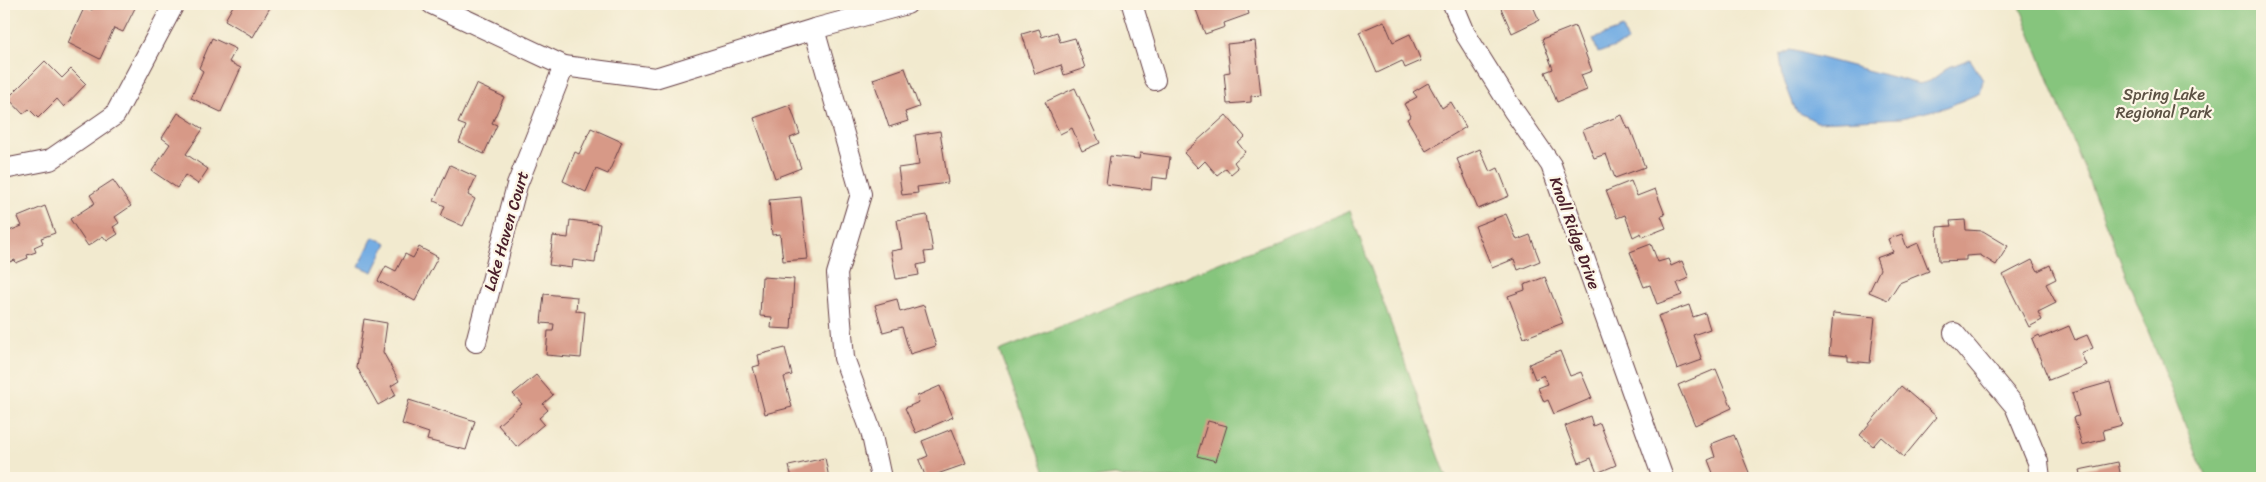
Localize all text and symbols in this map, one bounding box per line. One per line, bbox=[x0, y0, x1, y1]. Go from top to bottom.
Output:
park label: Spring Lake Regional Park bbox=[2116, 80, 2213, 127]
street label: Lake Haven Court bbox=[475, 167, 537, 295]
street label: Knoll Ridge Drive bbox=[1541, 172, 1609, 294]

